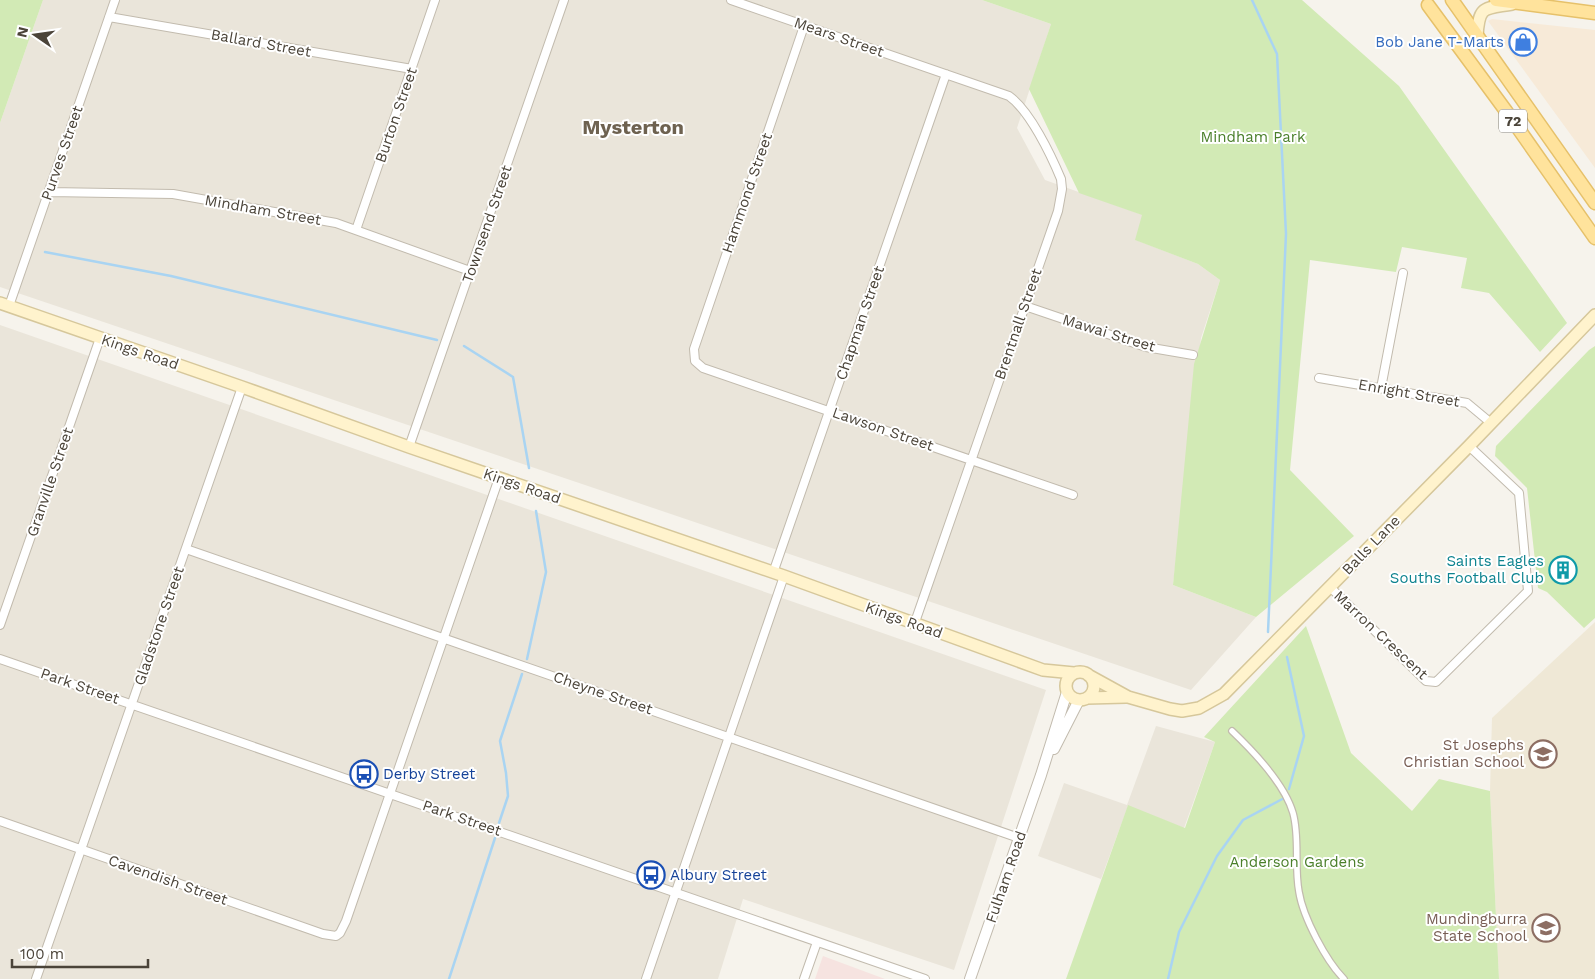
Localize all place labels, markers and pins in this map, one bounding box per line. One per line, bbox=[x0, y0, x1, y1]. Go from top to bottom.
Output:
shop icon: Bob Jane T-Marts bbox=[1508, 27, 1538, 57]
place label: Bob Jane T-Marts bbox=[1375, 33, 1504, 51]
place label: Saints Eagles Souths Football Club bbox=[1390, 552, 1544, 587]
building icon: Saints Eagles Souths Football Club bbox=[1548, 555, 1578, 585]
place label: St Josephs Christian School bbox=[1403, 736, 1524, 771]
school or university icon: St Josephs Christian School bbox=[1528, 739, 1558, 769]
bus stop icon: Derby Street bbox=[349, 759, 379, 789]
place label: Derby Street bbox=[383, 765, 476, 783]
bus stop icon: Albury Street bbox=[636, 860, 666, 890]
place label: Albury Street bbox=[670, 866, 768, 884]
place label: Mundingburra State School bbox=[1426, 910, 1528, 945]
school or university icon: Mundingburra State School bbox=[1531, 913, 1561, 943]

